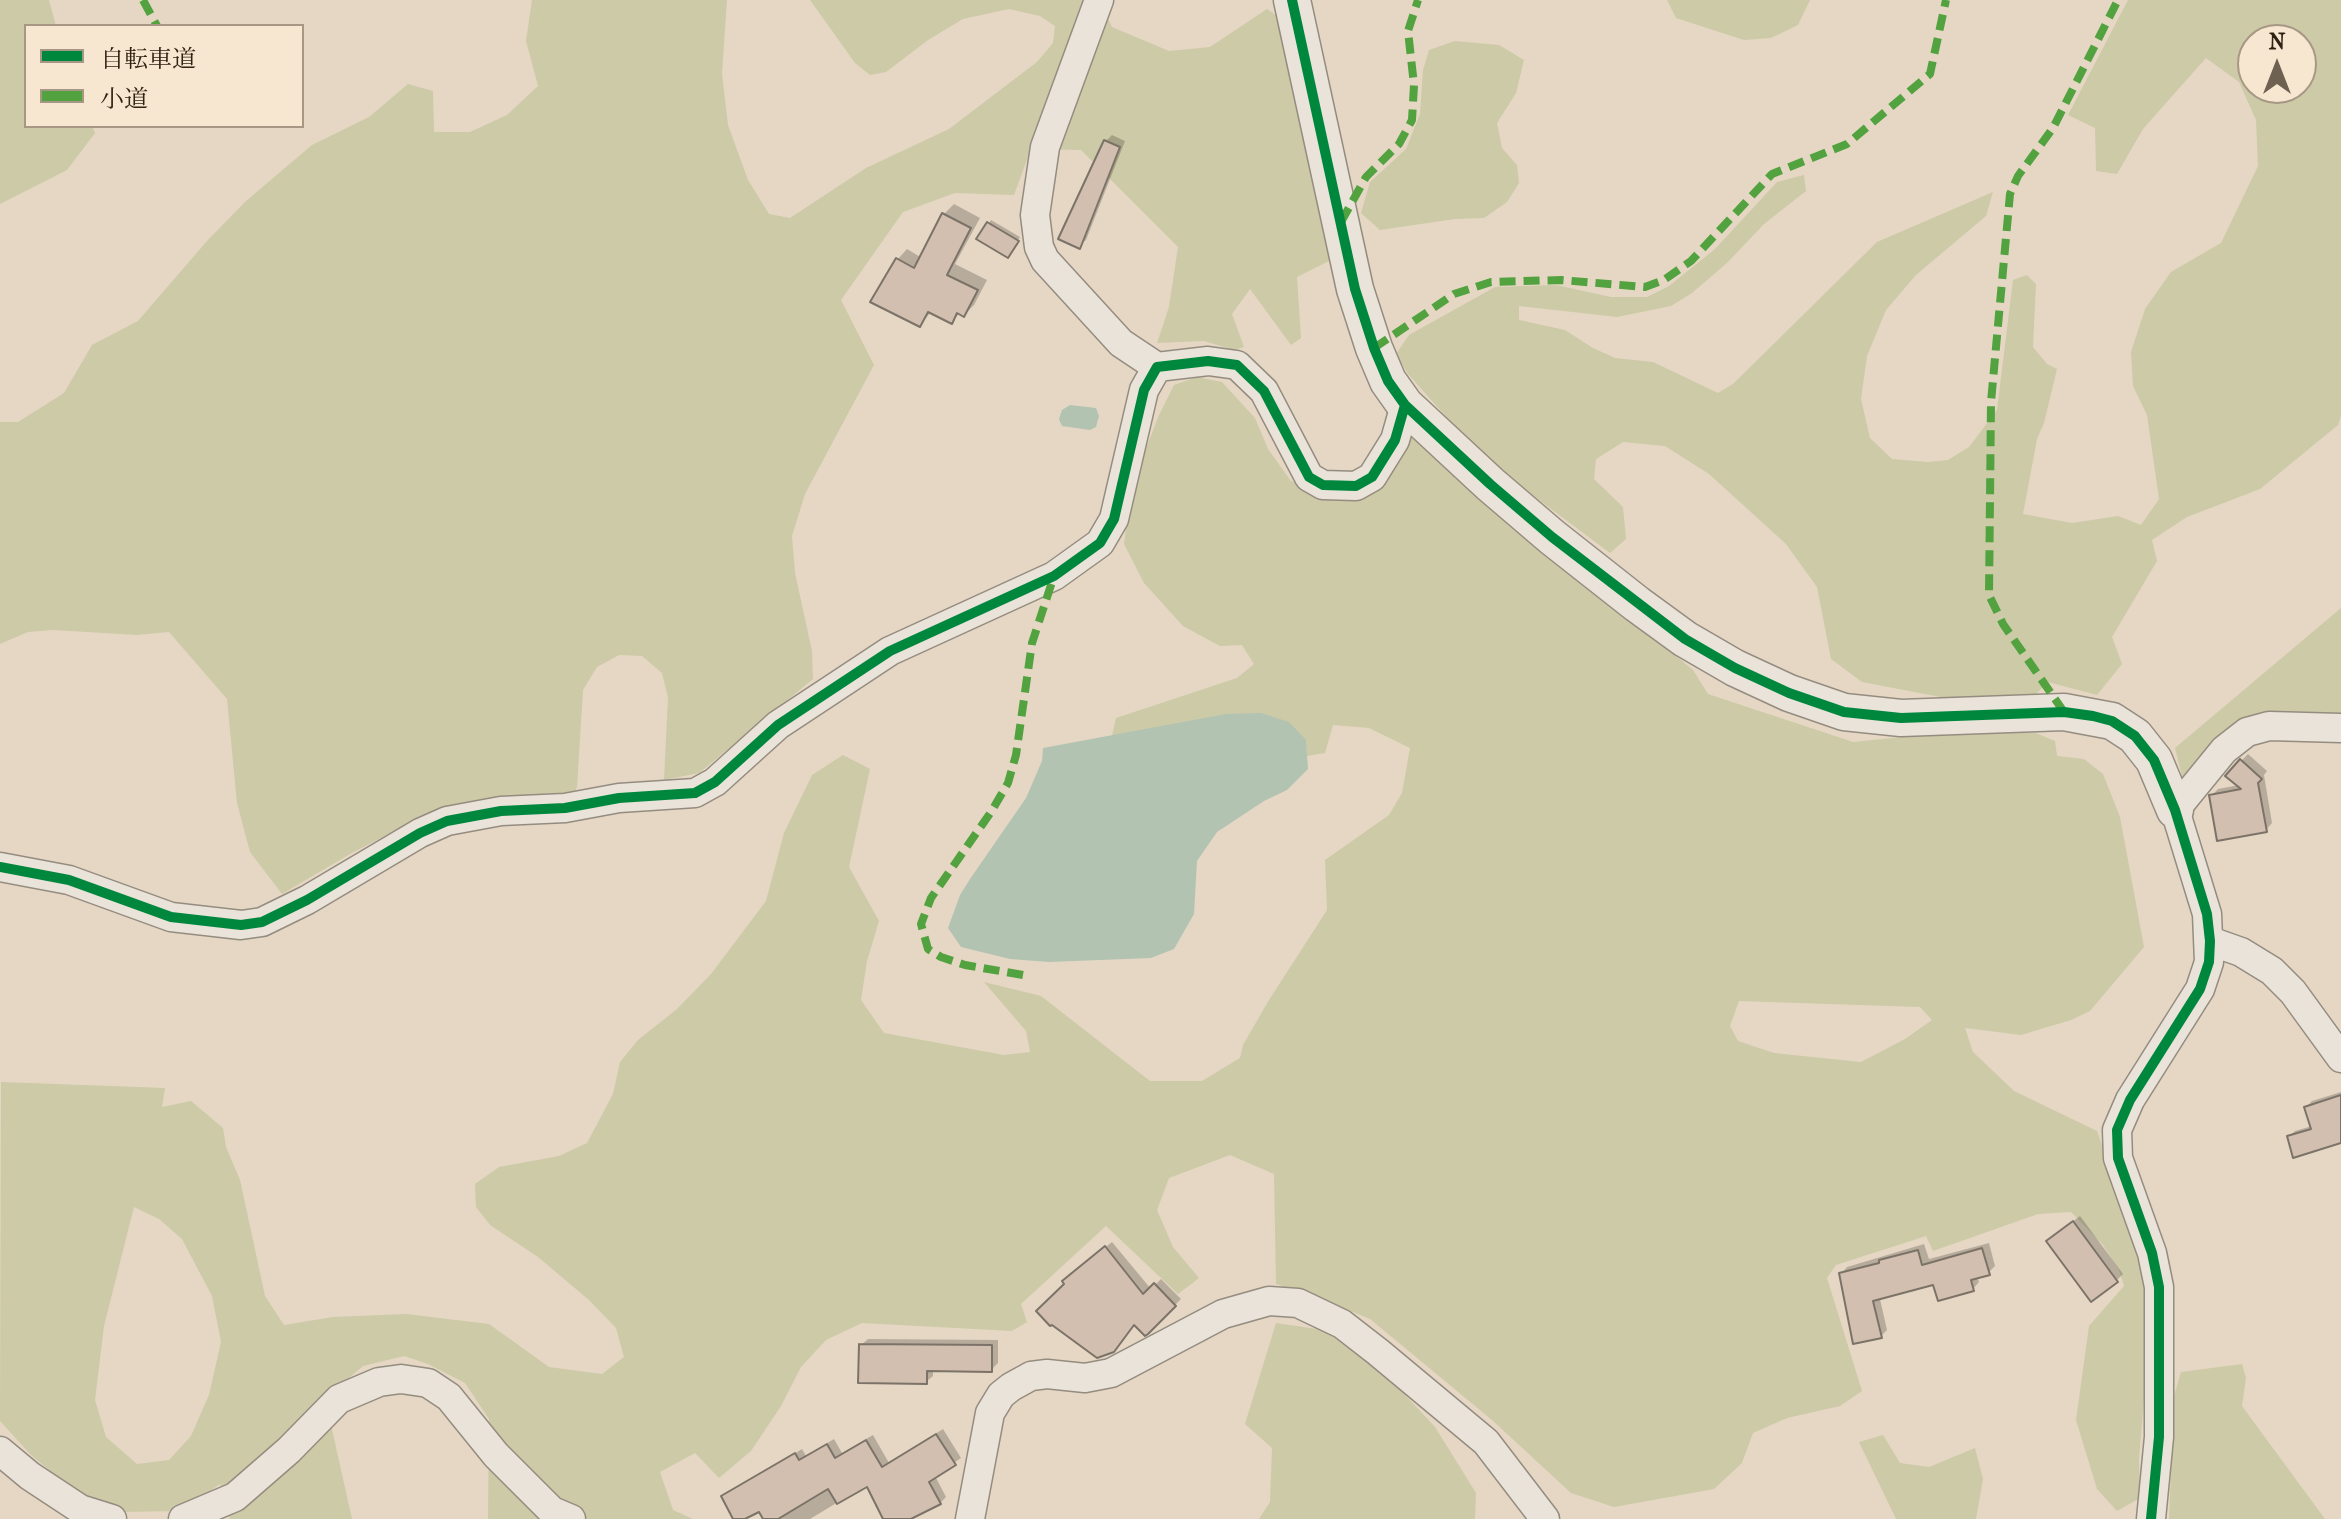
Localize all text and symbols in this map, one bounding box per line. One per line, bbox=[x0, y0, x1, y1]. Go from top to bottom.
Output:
legend bbox=[24, 24, 304, 128]
north arrow bbox=[2237, 24, 2317, 104]
text: N bbox=[2269, 29, 2285, 55]
text: 自転車道 bbox=[100, 45, 196, 73]
text: 小道 bbox=[100, 85, 148, 113]

